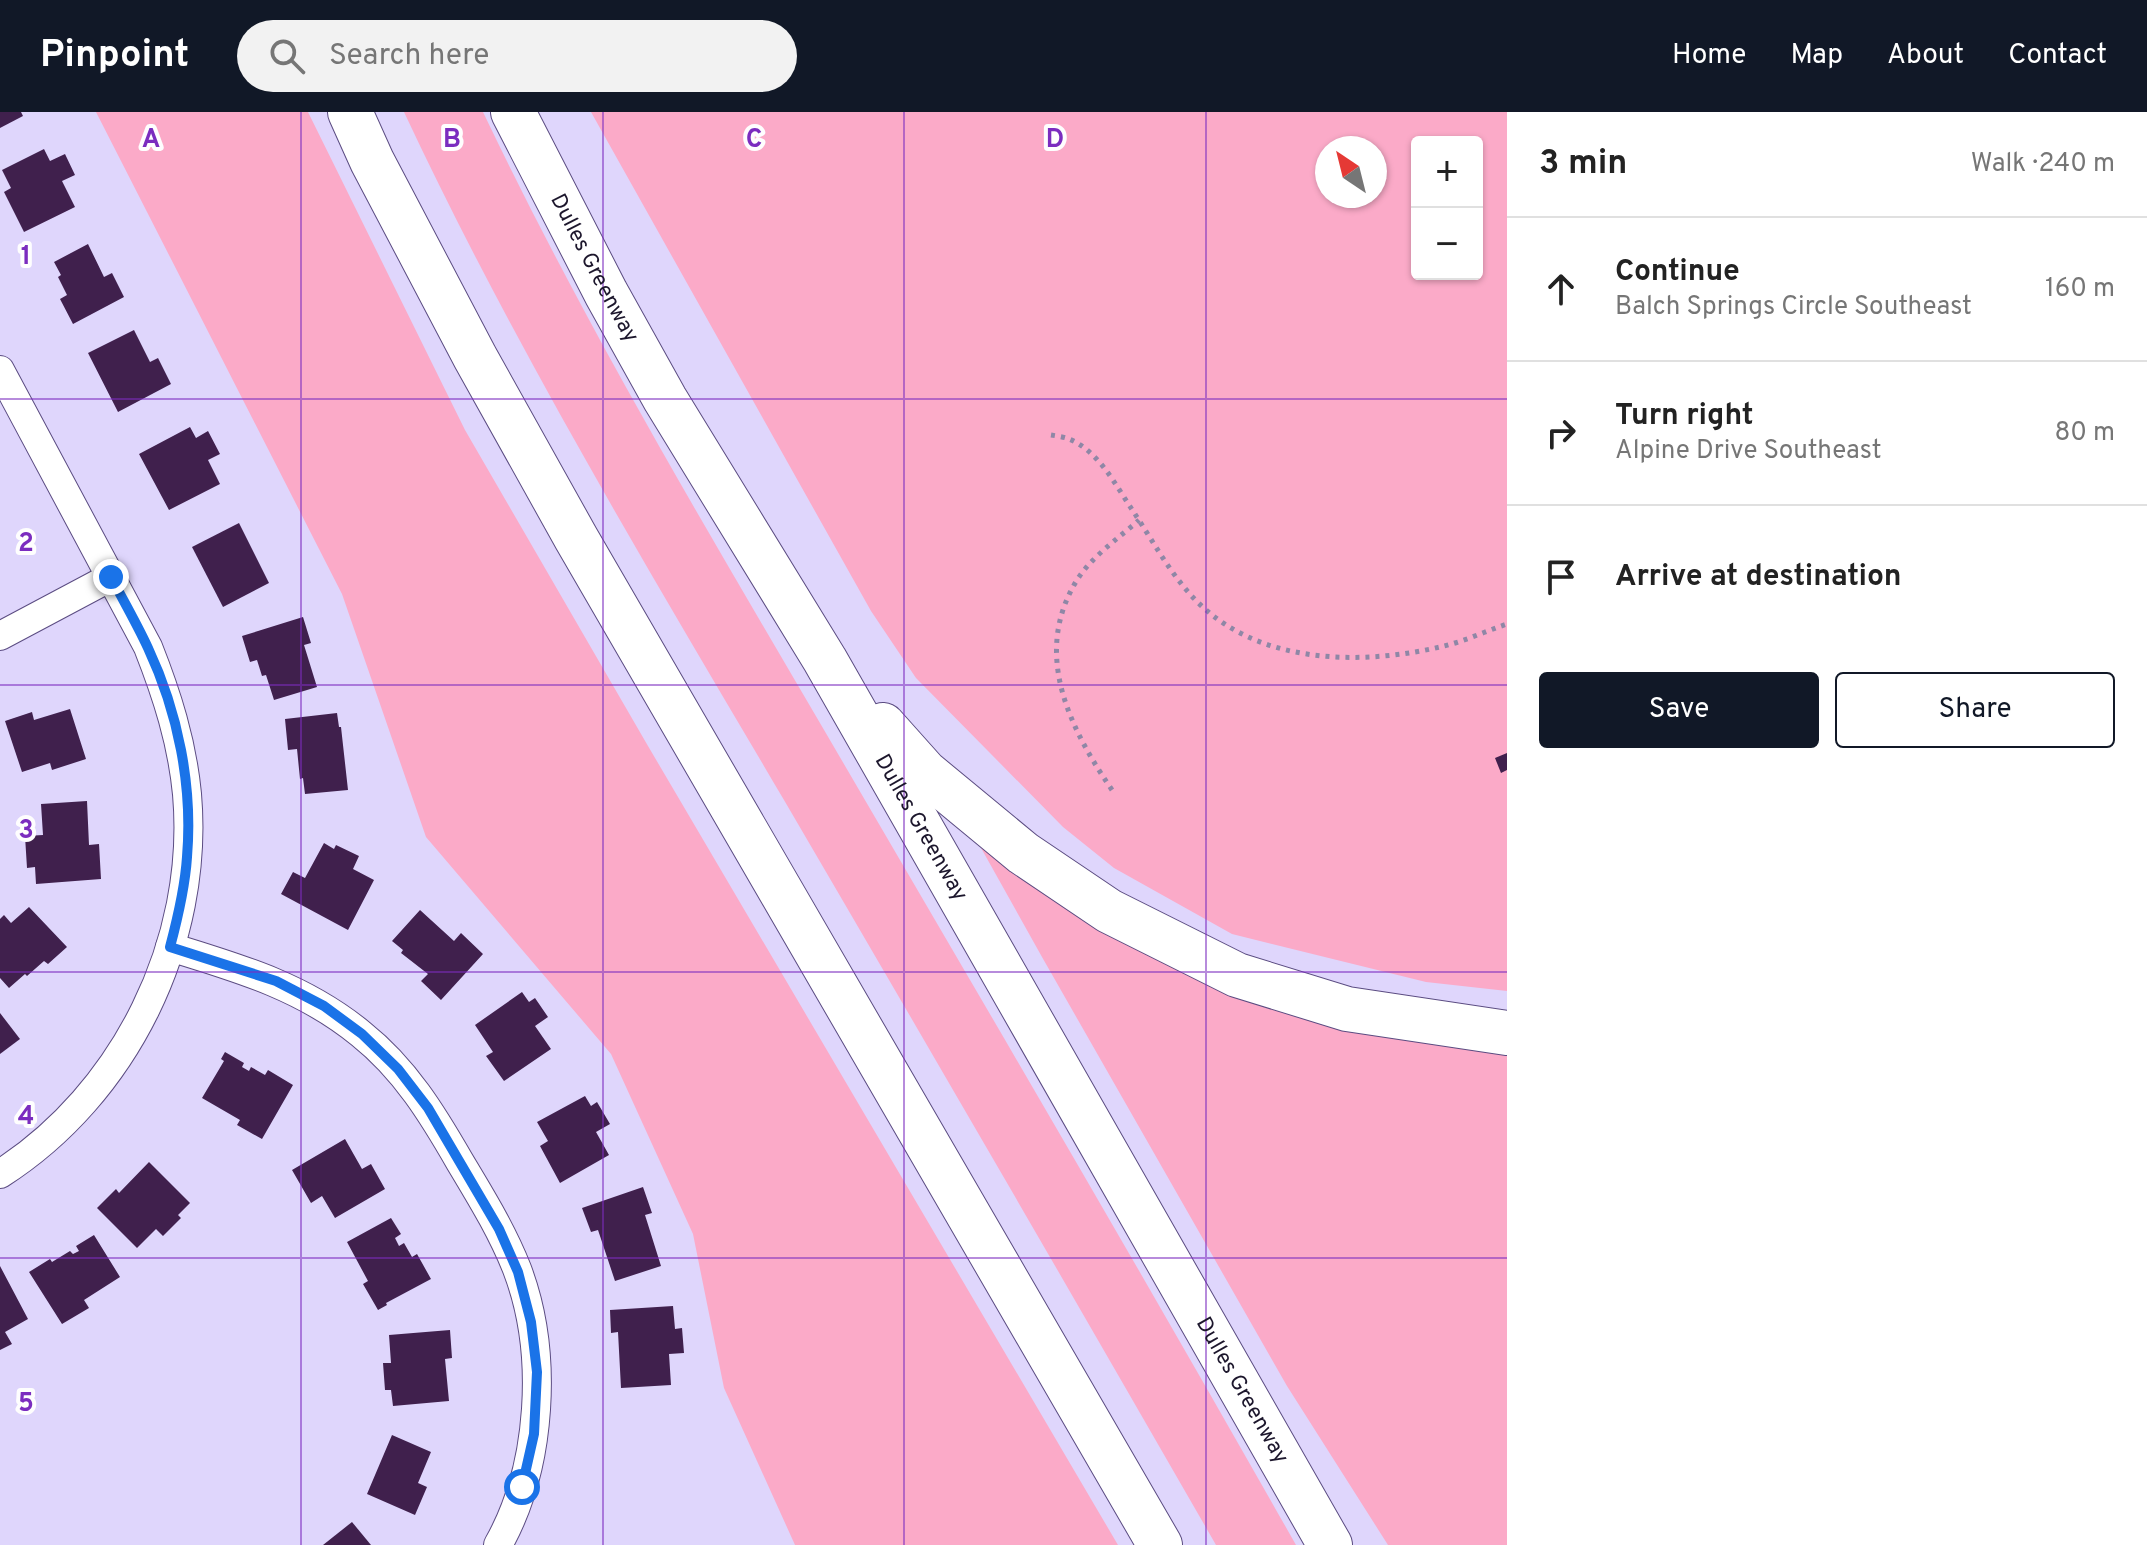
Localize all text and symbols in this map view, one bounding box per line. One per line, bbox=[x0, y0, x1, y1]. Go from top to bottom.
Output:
search box bbox=[237, 20, 797, 92]
text: Pinpoint bbox=[40, 32, 189, 81]
icon: search bbox=[265, 34, 309, 78]
text: Search here bbox=[329, 38, 489, 75]
text: Home bbox=[1672, 38, 1746, 74]
text: Map bbox=[1790, 38, 1843, 74]
text: About bbox=[1887, 38, 1964, 74]
text: Contact bbox=[2008, 38, 2107, 74]
text: A bbox=[142, 124, 160, 157]
text: B bbox=[443, 124, 461, 157]
text: C bbox=[746, 124, 762, 157]
text: D bbox=[1046, 124, 1064, 157]
north arrow bbox=[1315, 136, 1387, 208]
map controls bbox=[1411, 136, 1483, 280]
button: + bbox=[1411, 136, 1483, 208]
text: 3 min bbox=[1539, 143, 1627, 186]
text: Walk · 240 m bbox=[1971, 148, 2115, 181]
street label: Dulles Greenway bbox=[544, 189, 644, 347]
button: − bbox=[1411, 208, 1483, 280]
text: 1 bbox=[21, 241, 31, 274]
text: Continue bbox=[1615, 254, 1740, 291]
icon: ahead bbox=[1539, 267, 1583, 311]
text: 160 m bbox=[2045, 273, 2115, 306]
text: Balch Springs Circle Southeast bbox=[1615, 291, 1972, 324]
text: Turn right bbox=[1615, 398, 1753, 435]
icon: right bbox=[1539, 411, 1583, 455]
text: 80 m bbox=[2055, 417, 2115, 450]
text: Alpine Drive Southeast bbox=[1615, 435, 1881, 468]
text: 2 bbox=[18, 528, 34, 561]
icon: arrive bbox=[1539, 555, 1583, 599]
route end bbox=[93, 559, 129, 595]
text: Arrive at destination bbox=[1615, 559, 1901, 596]
button: Save bbox=[1539, 672, 1819, 748]
button: Share bbox=[1835, 672, 2115, 748]
street label: Dulles Greenway bbox=[868, 750, 973, 906]
text: 3 bbox=[18, 815, 34, 848]
text: 4 bbox=[18, 1101, 34, 1134]
street label: Dulles Greenway bbox=[1189, 1312, 1294, 1469]
text: 5 bbox=[18, 1388, 34, 1421]
route start bbox=[504, 1469, 540, 1505]

